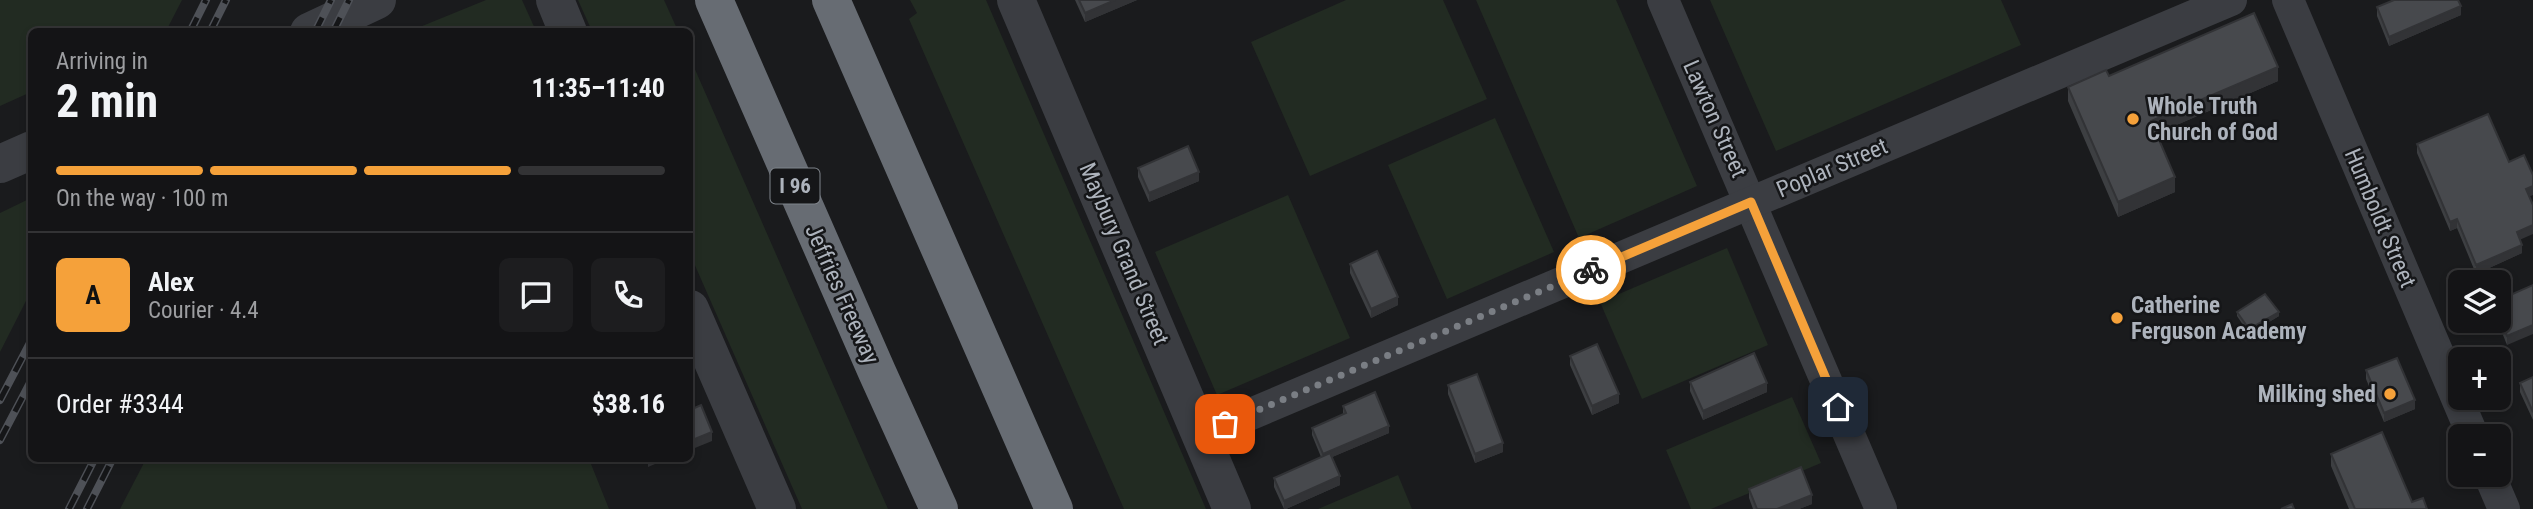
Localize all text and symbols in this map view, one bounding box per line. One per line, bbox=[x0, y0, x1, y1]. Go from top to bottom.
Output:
text: Arriving in bbox=[56, 48, 148, 75]
street label: Lawton Street bbox=[1677, 56, 1753, 182]
text: 11:35–11:40 bbox=[531, 73, 665, 103]
text: 2 min bbox=[56, 74, 158, 128]
place label: Whole Truth Church of God bbox=[2147, 93, 2278, 146]
marker: Whole Truth Church of God bbox=[2125, 111, 2141, 127]
street label: Poplar Street bbox=[1772, 133, 1892, 203]
street label: Humboldt Street bbox=[2339, 144, 2421, 292]
street label: Maybury Grand Street bbox=[1073, 159, 1175, 349]
road number: I 96 bbox=[770, 168, 820, 204]
text: On the way · 100 m bbox=[56, 185, 228, 212]
street label: Jeffries Freeway bbox=[799, 220, 885, 368]
courier bbox=[1556, 235, 1626, 305]
icon: bike bbox=[1572, 251, 1610, 289]
button: chat bbox=[499, 258, 573, 332]
button: phone bbox=[591, 258, 665, 332]
text: Alex bbox=[148, 267, 194, 297]
map controls bbox=[2448, 270, 2511, 487]
button: layers bbox=[2448, 270, 2511, 333]
text: A bbox=[85, 280, 101, 310]
place label: Catherine Ferguson Academy bbox=[2131, 292, 2307, 345]
text: Courier · 4.4 bbox=[148, 297, 259, 324]
marker: Catherine Ferguson Academy bbox=[2109, 310, 2125, 326]
button: + bbox=[2448, 347, 2511, 410]
pin bbox=[1808, 377, 1868, 437]
place label: Milking shed bbox=[2258, 381, 2376, 408]
marker: Milking shed bbox=[2382, 386, 2398, 402]
icon: home bbox=[1819, 388, 1857, 426]
text: Order #3344 bbox=[56, 389, 184, 419]
text: $38.16 bbox=[592, 389, 665, 419]
pin bbox=[1195, 394, 1255, 454]
icon: bag bbox=[1206, 405, 1244, 443]
button: − bbox=[2448, 424, 2511, 487]

